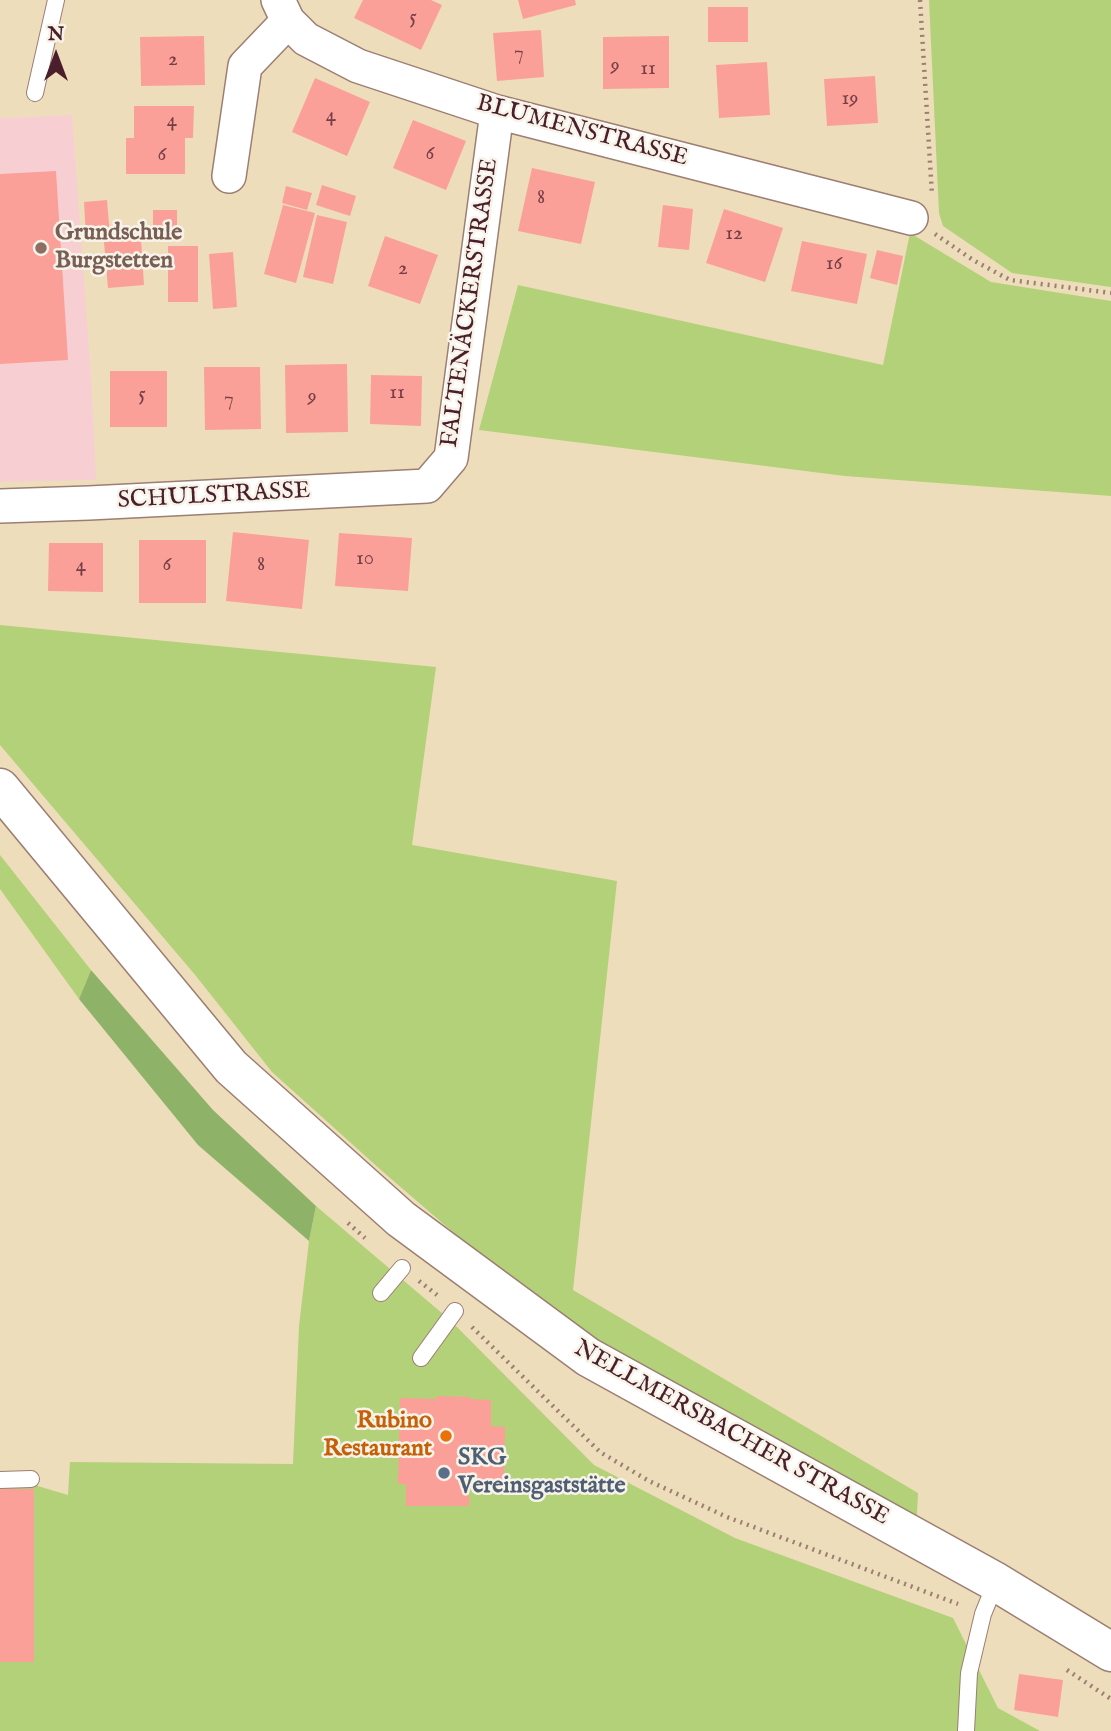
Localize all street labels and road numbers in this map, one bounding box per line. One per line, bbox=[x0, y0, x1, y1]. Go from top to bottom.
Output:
street label: BLUMENSTRASSE bbox=[473, 90, 691, 174]
street label: FALTENÄCKERSTRASSE bbox=[436, 156, 506, 450]
street label: SCHULSTRASSE bbox=[117, 478, 311, 516]
street label: NELLMERSBACHER STRASSE bbox=[568, 1335, 894, 1533]

